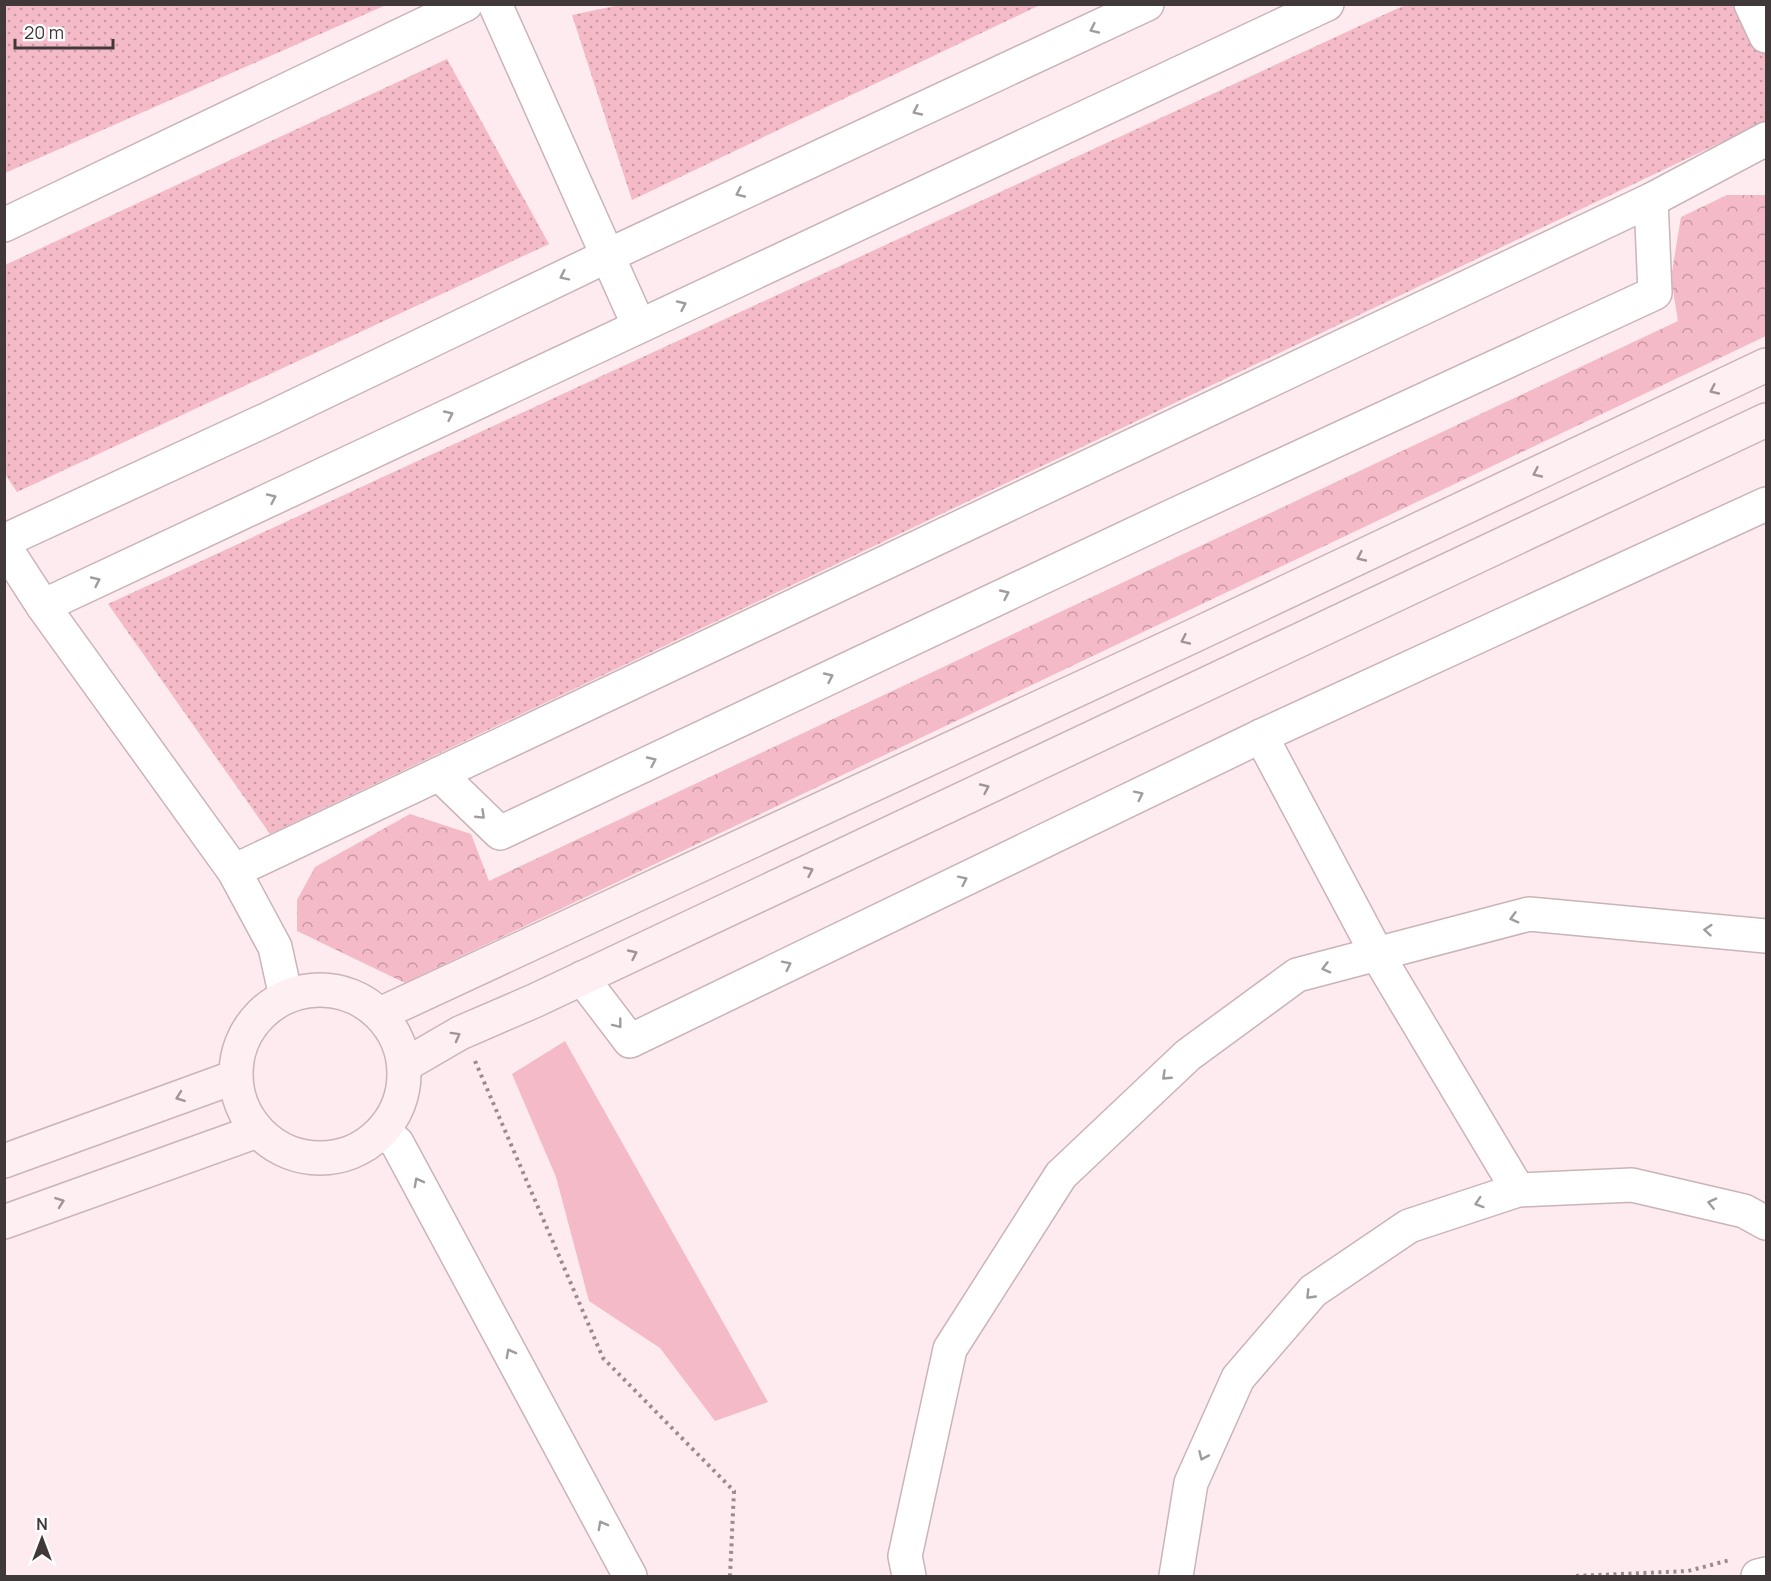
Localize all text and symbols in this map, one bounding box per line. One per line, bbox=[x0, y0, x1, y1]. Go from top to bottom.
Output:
scale bar bbox=[15, 12, 112, 50]
text: 20 m bbox=[24, 20, 64, 44]
one-way arrow bbox=[1089, 22, 1100, 34]
one-way arrow bbox=[912, 104, 923, 116]
one-way arrow bbox=[736, 186, 747, 198]
one-way arrow bbox=[559, 269, 570, 281]
one-way arrow bbox=[676, 301, 687, 313]
one-way arrow bbox=[1709, 382, 1720, 394]
one-way arrow bbox=[442, 410, 453, 422]
one-way arrow bbox=[1533, 466, 1544, 478]
one-way arrow bbox=[266, 493, 277, 505]
one-way arrow bbox=[1357, 549, 1368, 561]
one-way arrow bbox=[89, 576, 100, 588]
one-way arrow bbox=[999, 590, 1010, 602]
one-way arrow bbox=[1180, 633, 1191, 645]
one-way arrow bbox=[822, 673, 833, 685]
one-way arrow bbox=[646, 756, 657, 768]
one-way arrow bbox=[979, 783, 990, 795]
one-way arrow bbox=[1132, 791, 1143, 803]
one-way arrow bbox=[473, 807, 484, 818]
one-way arrow bbox=[802, 867, 813, 879]
one-way arrow bbox=[957, 876, 968, 888]
one-way arrow bbox=[1510, 911, 1520, 924]
one-way arrow bbox=[1704, 924, 1713, 937]
one-way arrow bbox=[626, 950, 637, 962]
one-way arrow bbox=[1321, 960, 1331, 973]
one-way arrow bbox=[781, 961, 792, 972]
one-way arrow bbox=[610, 1018, 621, 1029]
one-way arrow bbox=[449, 1032, 460, 1043]
one-way arrow bbox=[1163, 1069, 1173, 1080]
one-way arrow bbox=[175, 1090, 186, 1103]
one-way arrow bbox=[414, 1177, 425, 1188]
one-way arrow bbox=[1474, 1196, 1485, 1208]
one-way arrow bbox=[54, 1197, 64, 1210]
one-way arrow bbox=[1707, 1198, 1717, 1211]
one-way arrow bbox=[1306, 1289, 1317, 1299]
one-way arrow bbox=[506, 1349, 517, 1360]
one-way arrow bbox=[1198, 1450, 1210, 1461]
north arrow bbox=[12, 1509, 72, 1569]
text: N bbox=[36, 1513, 48, 1535]
one-way arrow bbox=[598, 1521, 609, 1531]

